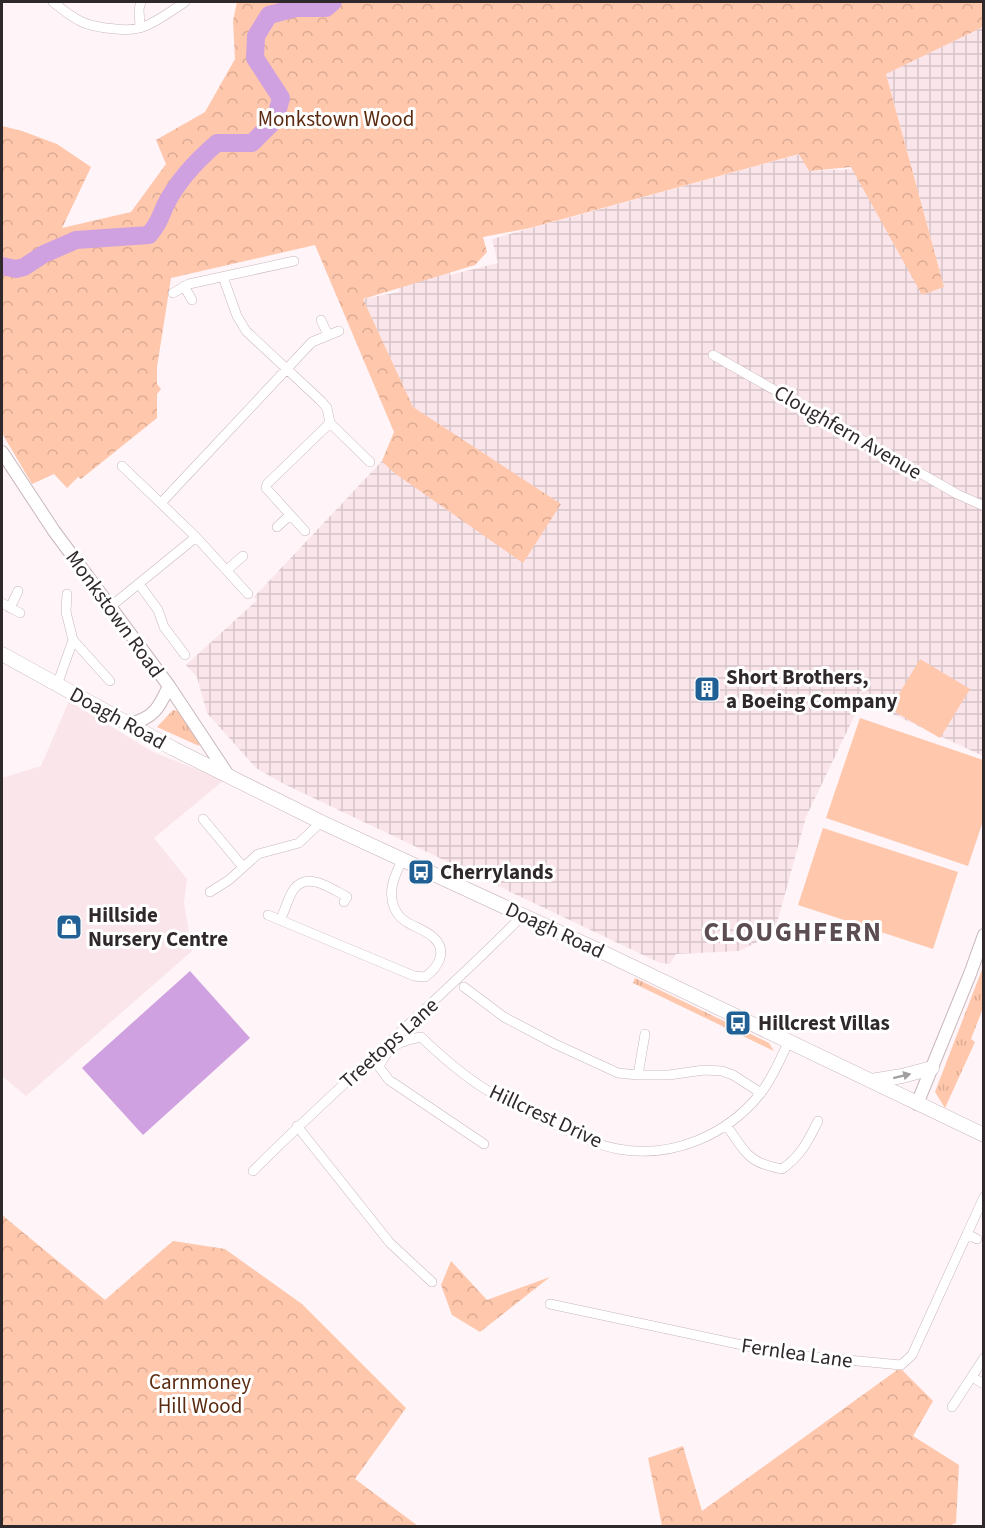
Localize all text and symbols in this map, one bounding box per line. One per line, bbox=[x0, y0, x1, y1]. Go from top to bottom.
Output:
park label: Monkstown Wood bbox=[258, 104, 414, 134]
street label: Cloughfern Avenue bbox=[769, 377, 927, 487]
street label: Monkstown Road bbox=[59, 544, 171, 684]
place label: Short Brothers, a Boeing Company bbox=[726, 662, 897, 716]
building icon: Short Brothers, a Boeing Company bbox=[692, 674, 722, 704]
street label: Doagh Road bbox=[64, 679, 172, 757]
bus stop icon: Cherrylands bbox=[406, 857, 436, 887]
place label: Cherrylands bbox=[440, 857, 553, 887]
street label: Doagh Road bbox=[501, 894, 609, 966]
place label: Hillside Nursery Centre bbox=[88, 900, 228, 954]
shop icon: Hillside Nursery Centre bbox=[54, 912, 84, 942]
district label: CLOUGHFERN bbox=[703, 913, 883, 952]
street label: Treetops Lane bbox=[333, 991, 445, 1095]
bus stop icon: Hillcrest Villas bbox=[723, 1008, 753, 1038]
place label: Hillcrest Villas bbox=[758, 1008, 890, 1038]
one-way arrow bbox=[893, 1070, 911, 1080]
street label: Hillcrest Drive bbox=[484, 1077, 608, 1155]
street label: Fernlea Lane bbox=[739, 1330, 855, 1376]
park label: Carnmoney Hill Wood bbox=[149, 1367, 251, 1421]

